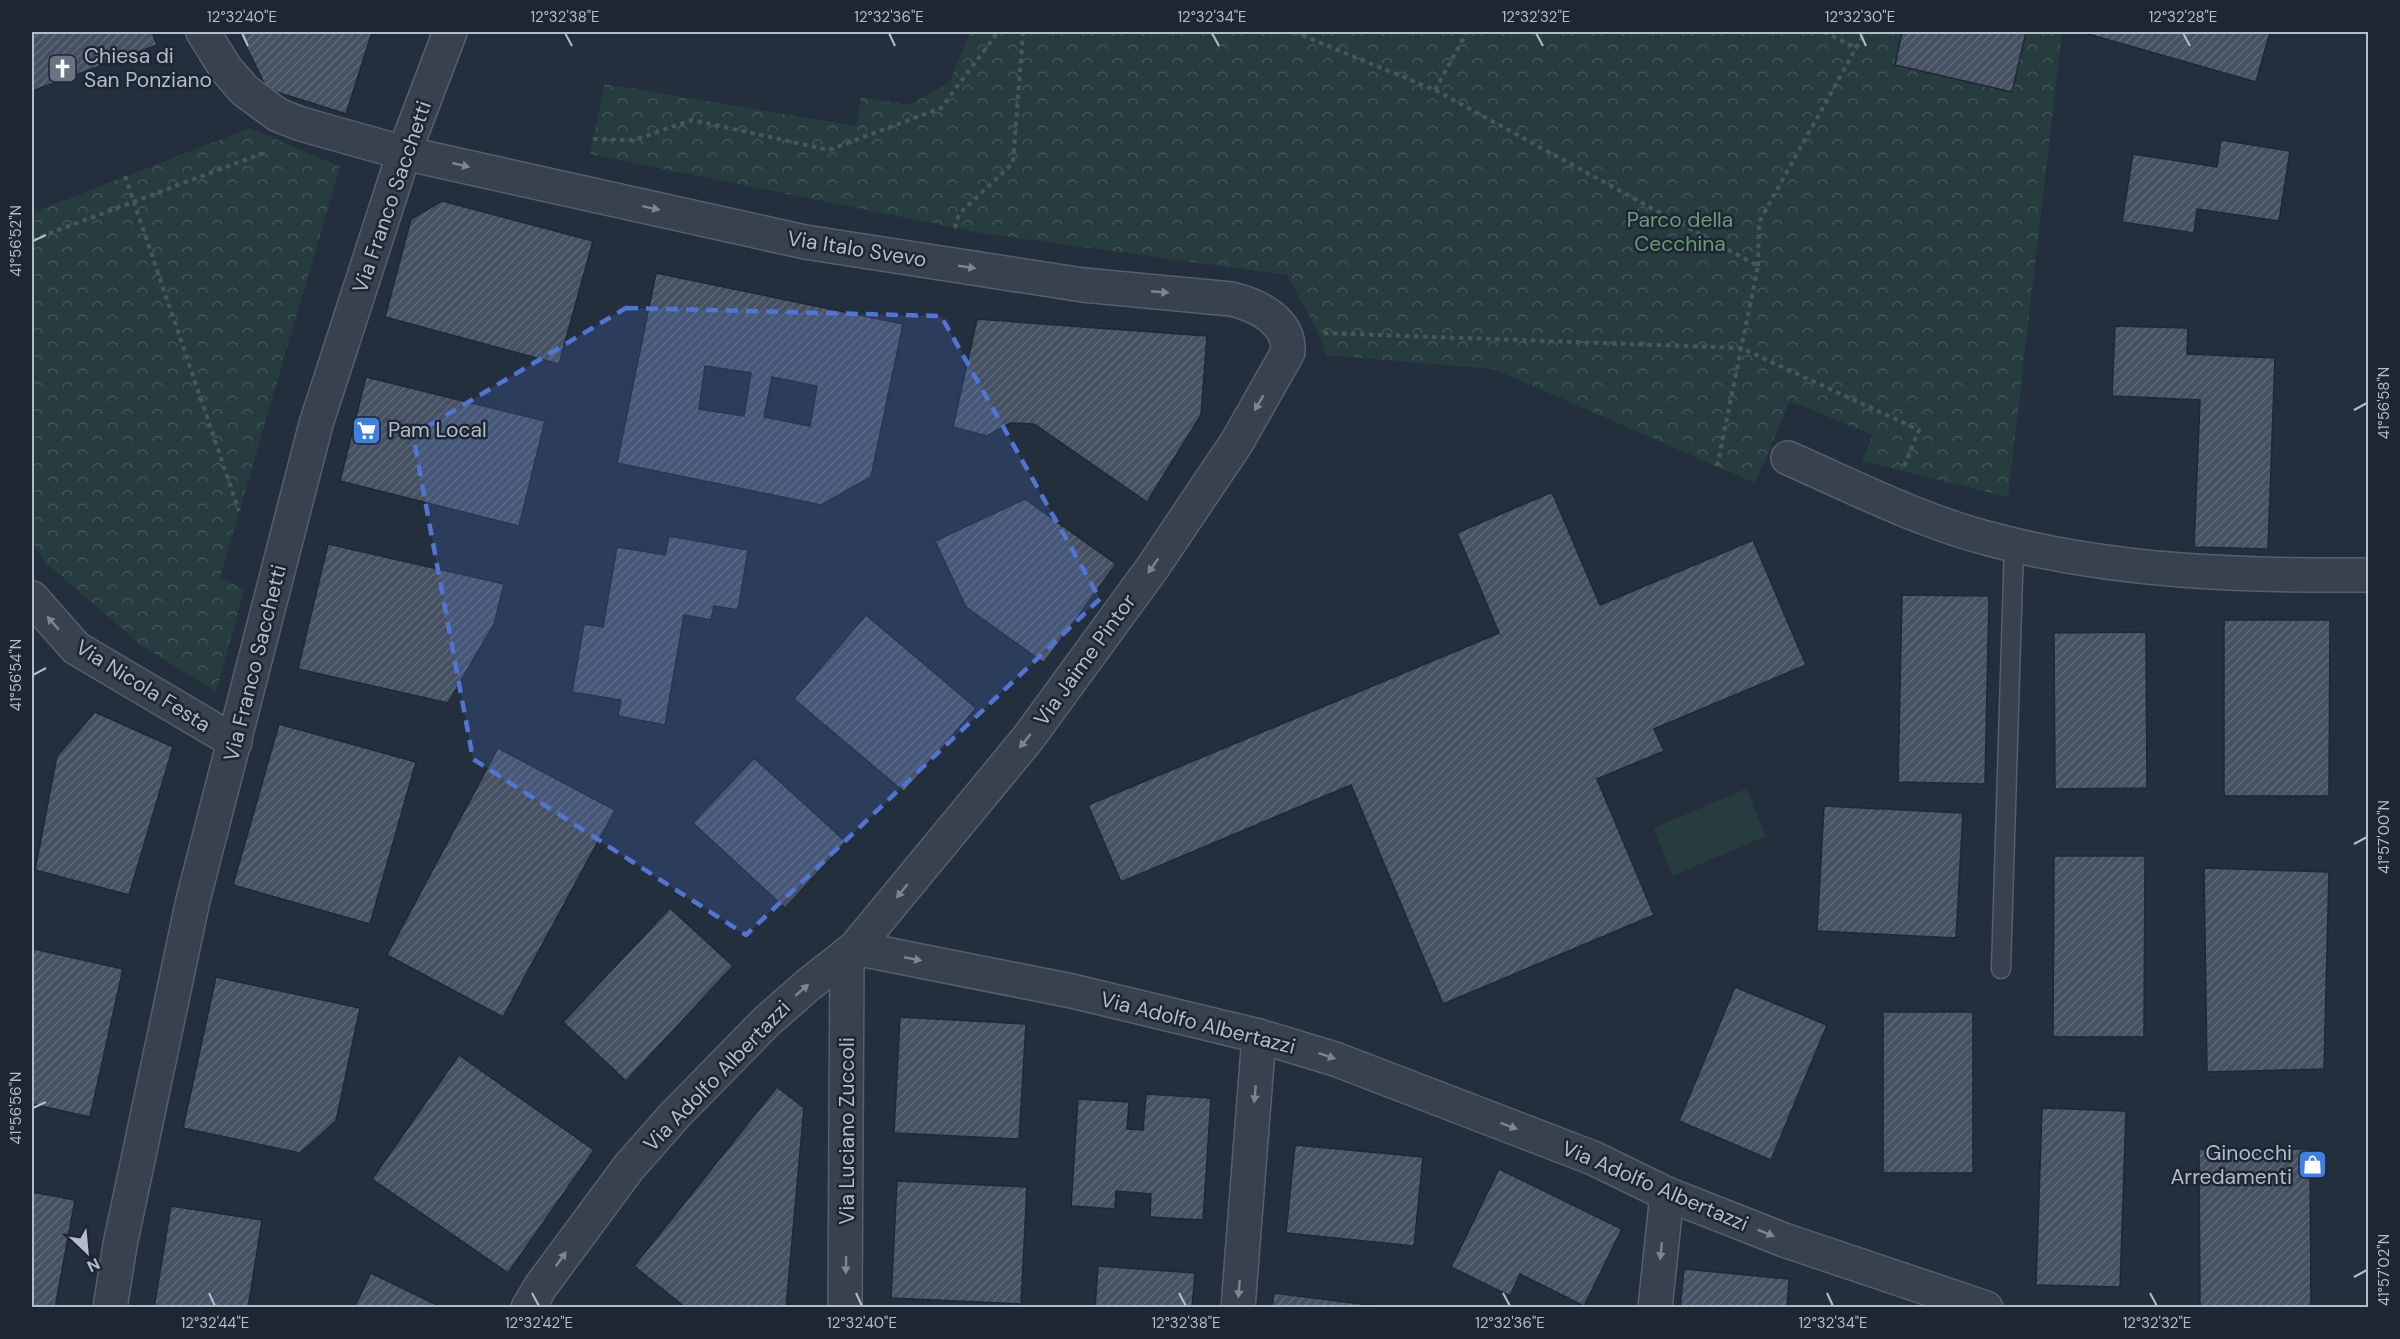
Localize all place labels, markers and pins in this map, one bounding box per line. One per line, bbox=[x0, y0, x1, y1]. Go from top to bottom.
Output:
place label: Chiesa di San Ponziano bbox=[84, 42, 212, 94]
church icon: Chiesa di San Ponziano bbox=[47, 52, 79, 84]
supermarket icon: Pam Local bbox=[351, 414, 383, 446]
place label: Pam Local bbox=[388, 416, 487, 444]
place label: Ginocchi Arredamenti bbox=[2170, 1139, 2292, 1191]
shop icon: Ginocchi Arredamenti bbox=[2297, 1149, 2329, 1181]

